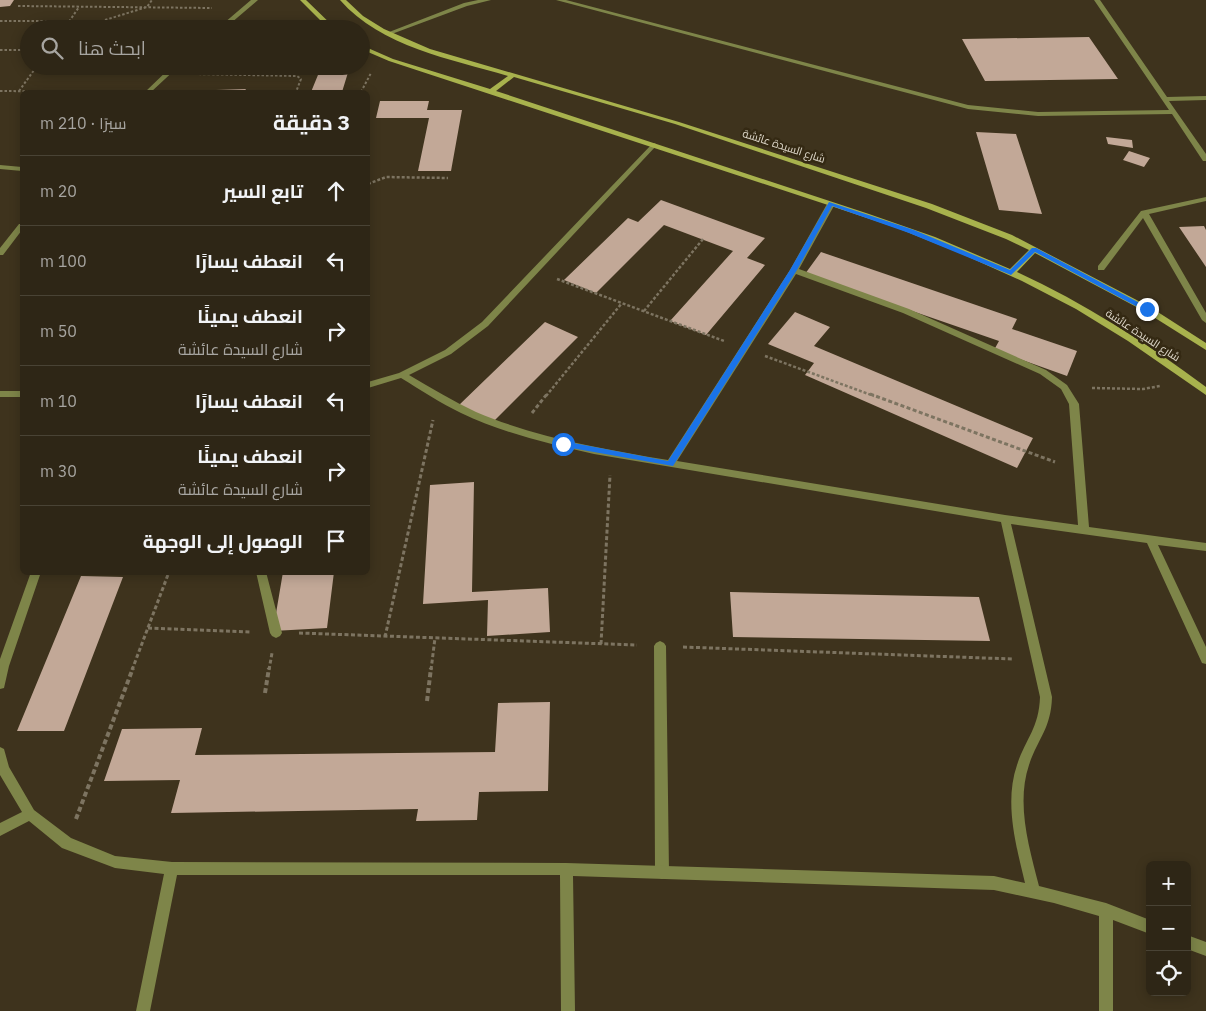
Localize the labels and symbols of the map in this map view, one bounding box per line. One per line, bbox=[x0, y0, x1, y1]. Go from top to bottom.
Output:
street label: شارع السيدة عائشة bbox=[741, 126, 827, 167]
route end bbox=[1136, 298, 1159, 321]
street label: شارع السيدة عائشة bbox=[1103, 306, 1183, 365]
route start bbox=[552, 433, 575, 456]

